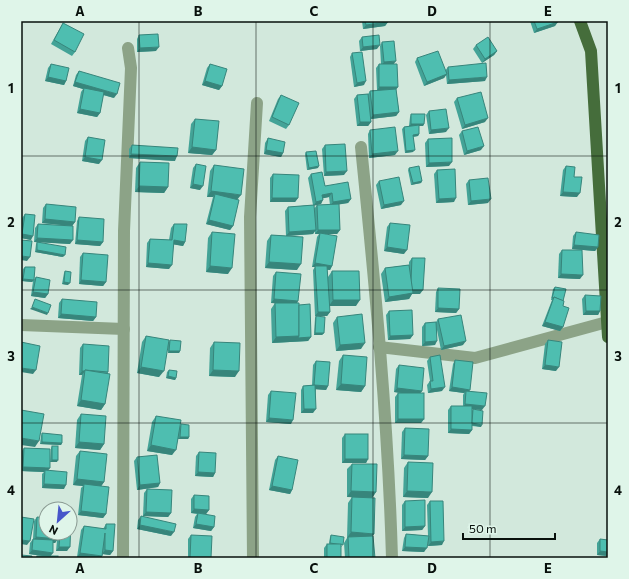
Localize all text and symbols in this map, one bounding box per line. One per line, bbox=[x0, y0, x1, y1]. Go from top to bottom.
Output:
text: A bbox=[75, 3, 85, 19]
text: B bbox=[194, 3, 203, 19]
text: C bbox=[310, 3, 319, 19]
text: D bbox=[427, 3, 437, 19]
text: E bbox=[544, 3, 552, 19]
text: 1 bbox=[8, 80, 14, 96]
text: 1 bbox=[615, 80, 621, 96]
text: 2 bbox=[7, 214, 15, 230]
text: 2 bbox=[614, 214, 622, 230]
text: 3 bbox=[7, 348, 15, 364]
text: 3 bbox=[614, 348, 622, 364]
text: 4 bbox=[7, 482, 15, 498]
text: 4 bbox=[614, 482, 622, 498]
north arrow bbox=[38, 501, 78, 541]
scale bar bbox=[463, 515, 555, 541]
text: 50 m bbox=[469, 521, 497, 535]
text: N bbox=[47, 523, 60, 538]
text: A bbox=[75, 560, 85, 576]
text: B bbox=[194, 560, 203, 576]
text: C bbox=[310, 560, 319, 576]
text: D bbox=[427, 560, 437, 576]
text: E bbox=[544, 560, 552, 576]

